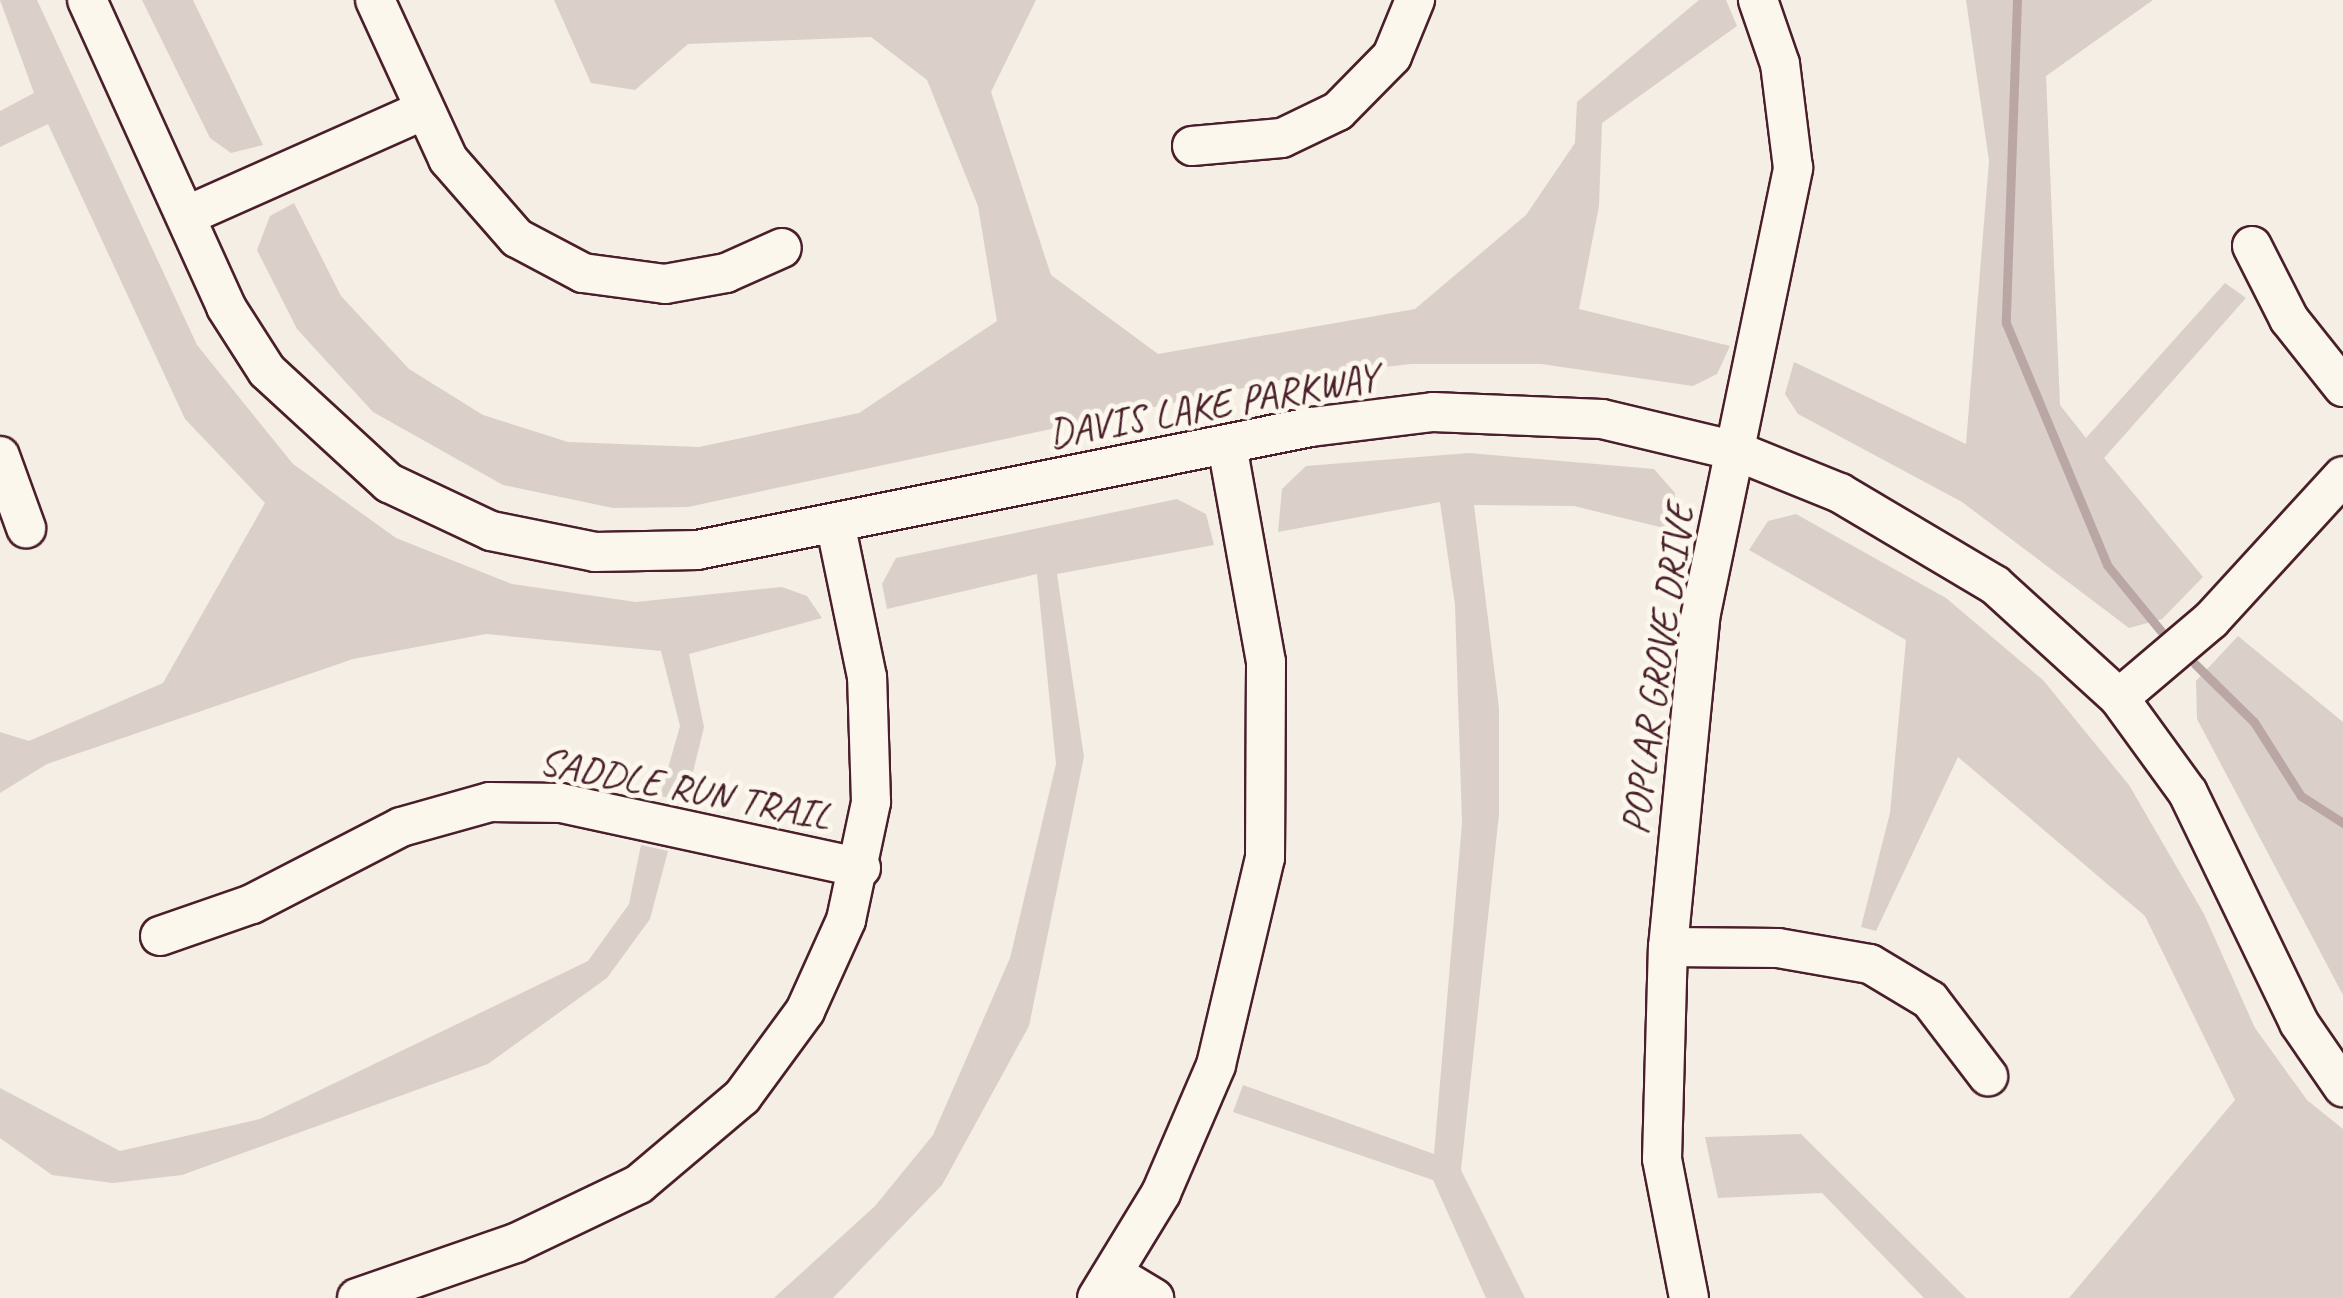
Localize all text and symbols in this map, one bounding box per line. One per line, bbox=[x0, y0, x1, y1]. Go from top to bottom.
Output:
street label: DAVIS LAKE PARKWAY bbox=[1042, 352, 1384, 458]
street label: POPLAR GROVE DRIVE bbox=[1610, 500, 1704, 838]
street label: SADDLE RUN TRAIL bbox=[535, 736, 835, 840]

